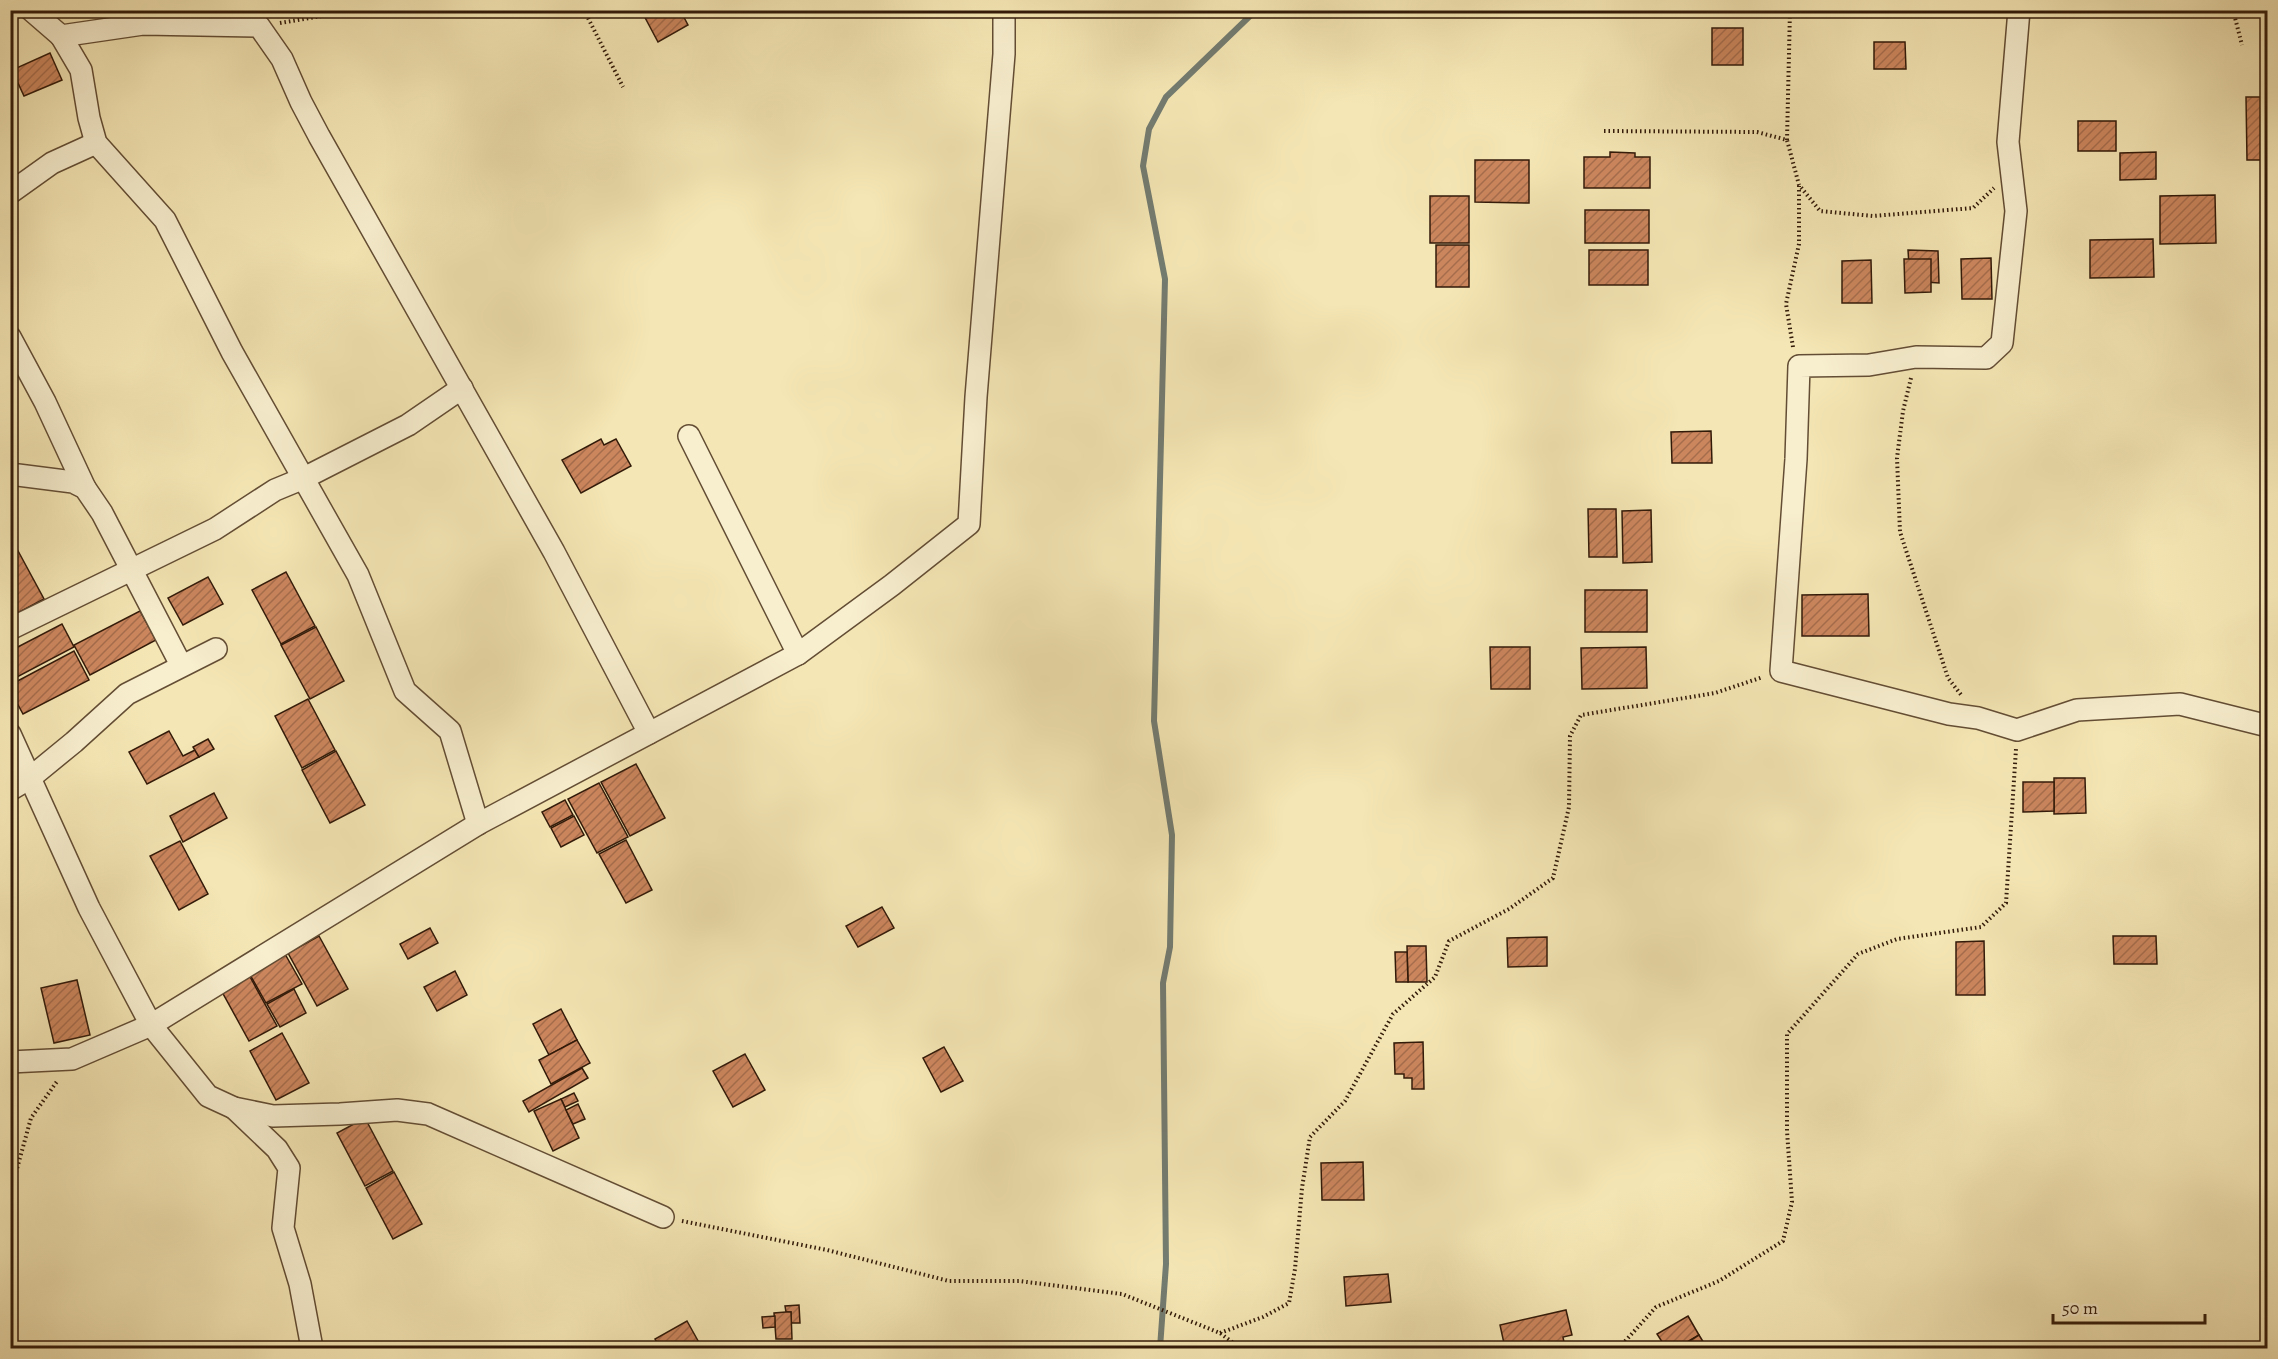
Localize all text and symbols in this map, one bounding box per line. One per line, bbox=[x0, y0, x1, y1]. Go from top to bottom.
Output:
scale bar bbox=[2053, 1287, 2204, 1325]
text: 50 m bbox=[2062, 1296, 2098, 1320]

